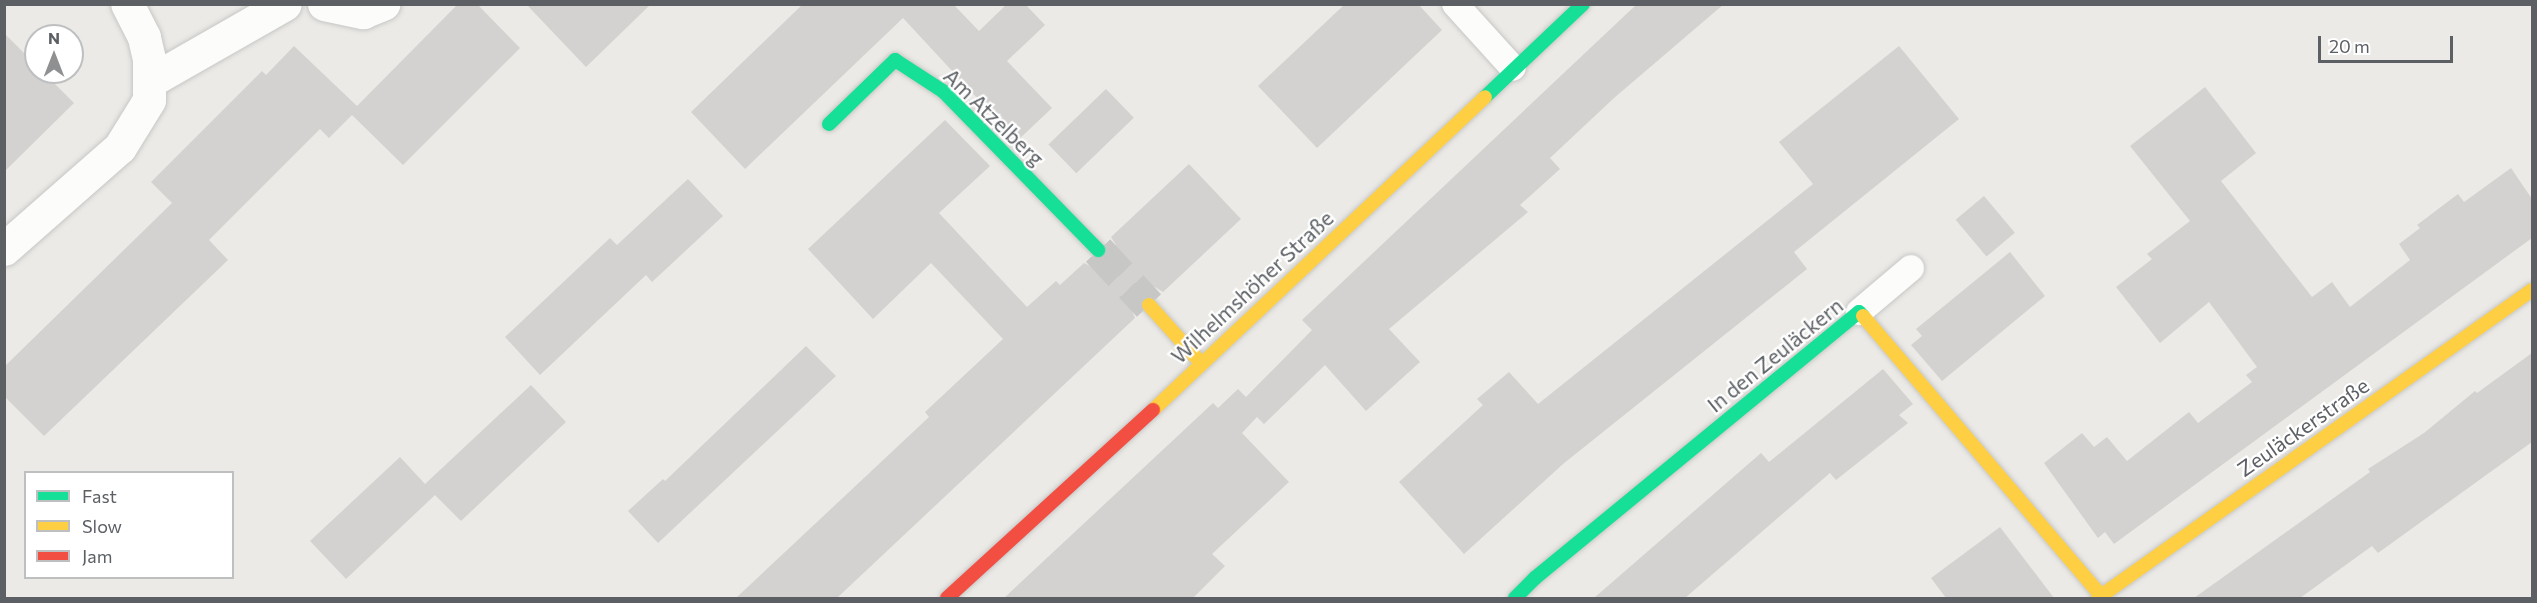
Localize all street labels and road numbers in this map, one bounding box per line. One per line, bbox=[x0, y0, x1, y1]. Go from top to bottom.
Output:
street label: Am Atzelberg bbox=[939, 63, 1049, 171]
street label: Wilhelmshöher Straße bbox=[1166, 205, 1338, 369]
street label: In den Zeuläckern bbox=[1702, 293, 1848, 417]
street label: Zeuläckerstraße bbox=[2232, 372, 2374, 482]

